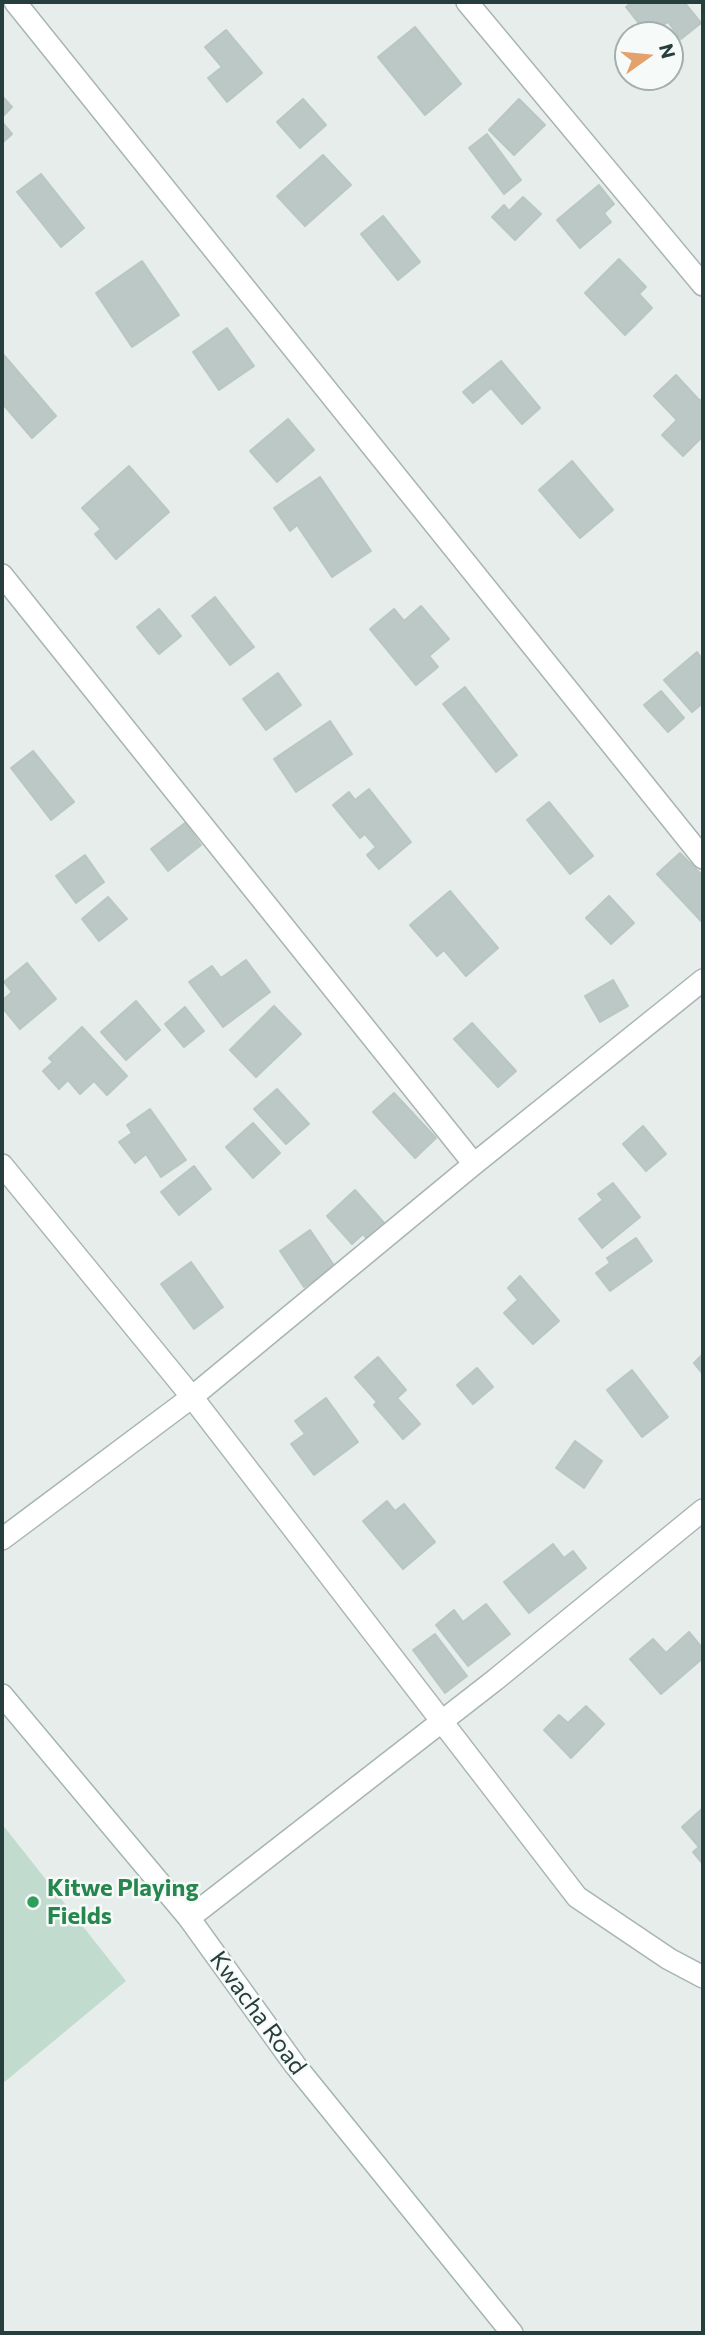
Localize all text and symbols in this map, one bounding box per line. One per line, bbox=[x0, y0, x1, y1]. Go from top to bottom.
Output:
north arrow bbox=[614, 21, 684, 91]
text: N bbox=[655, 41, 681, 61]
place label: Kitwe Playing Fields bbox=[47, 1874, 199, 1930]
marker: Kitwe Playing Fields bbox=[25, 1894, 41, 1910]
street label: Kwacha Road bbox=[204, 1946, 312, 2080]

